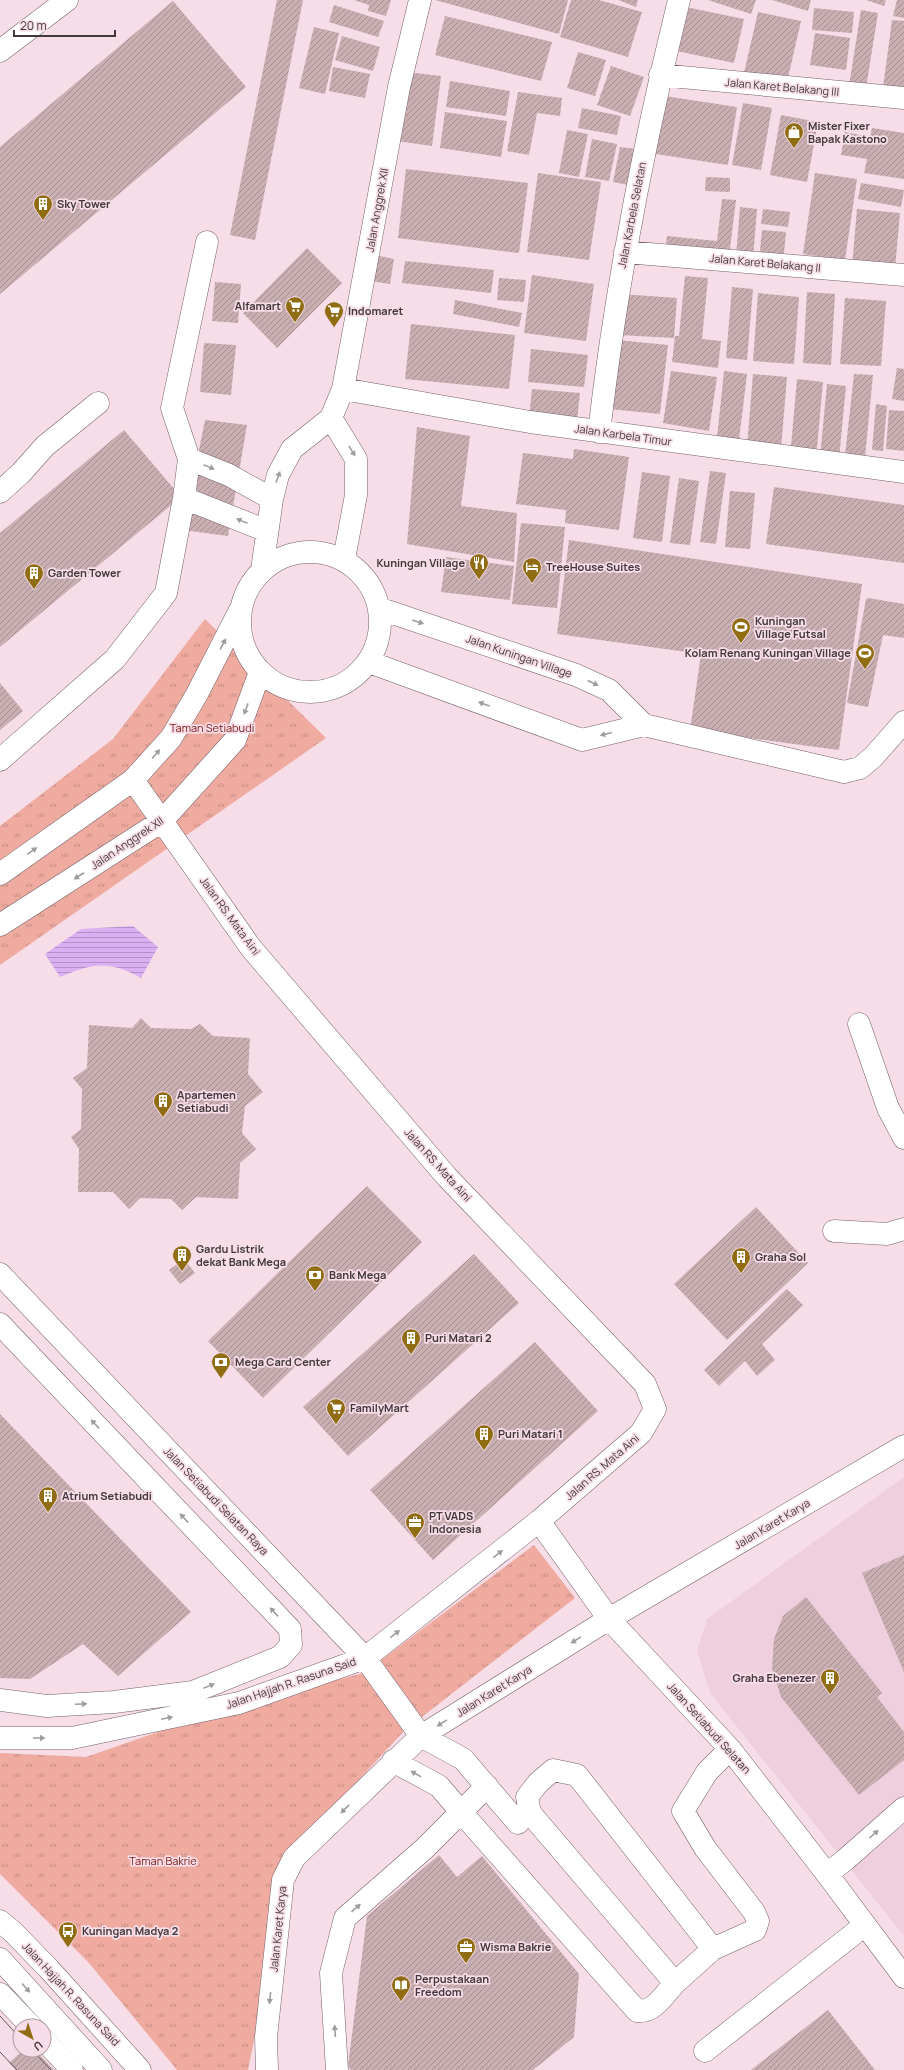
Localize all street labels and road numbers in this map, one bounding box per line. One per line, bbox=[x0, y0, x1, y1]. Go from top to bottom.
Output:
street label: Jalan Karet Belakang III bbox=[724, 74, 840, 99]
street label: Jalan Karbela Selatan bbox=[614, 160, 649, 269]
street label: Jalan Anggrek XII bbox=[362, 167, 391, 253]
street label: Jalan Karet Belakang II bbox=[709, 250, 821, 275]
street label: Jalan Karbela Timur bbox=[573, 420, 673, 449]
street label: Jalan Kuningan Village bbox=[464, 630, 575, 681]
street label: Jalan Anggrek XII bbox=[87, 813, 166, 873]
street label: Jalan RS. Mata Aini bbox=[197, 873, 264, 958]
street label: Jalan RS. Mata Aini bbox=[401, 1125, 475, 1205]
street label: Jalan RS. Mata Aini bbox=[561, 1430, 642, 1503]
street label: Jalan Setiabudi Selatan Raya bbox=[161, 1443, 272, 1558]
street label: Jalan Karet Karya bbox=[731, 1495, 813, 1552]
street label: Jalan Hajjah R. Rasuna Said bbox=[224, 1653, 358, 1712]
street label: Jalan Karet Karya bbox=[453, 1661, 534, 1720]
street label: Jalan Setiabudi Selatan bbox=[664, 1679, 754, 1777]
street label: Jalan Karet Karya bbox=[266, 1885, 289, 1973]
street label: Jalan Hajjah R. Rasuna Said bbox=[19, 1939, 123, 2049]

